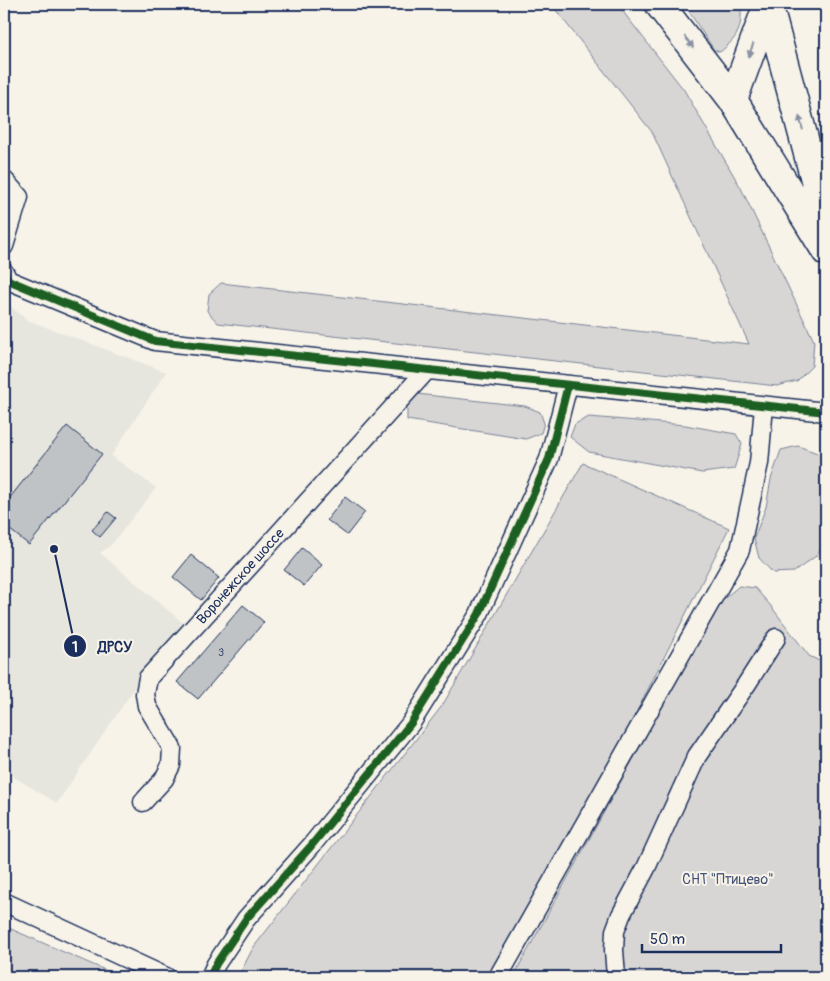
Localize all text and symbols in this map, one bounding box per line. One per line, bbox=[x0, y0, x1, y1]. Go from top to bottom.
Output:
one-way arrow bbox=[683, 35, 694, 48]
one-way arrow bbox=[747, 42, 754, 57]
one-way arrow bbox=[796, 115, 804, 130]
street label: Воронежское шоссе bbox=[193, 525, 288, 628]
callout: ДРСУ bbox=[63, 631, 142, 661]
text: 1 bbox=[72, 638, 78, 657]
text: ДРСУ bbox=[97, 638, 132, 657]
house number: 3 bbox=[218, 646, 224, 659]
park label: СНТ "Птицево" bbox=[682, 871, 774, 888]
scale bar bbox=[642, 921, 781, 953]
text: 50 m bbox=[650, 930, 685, 949]

